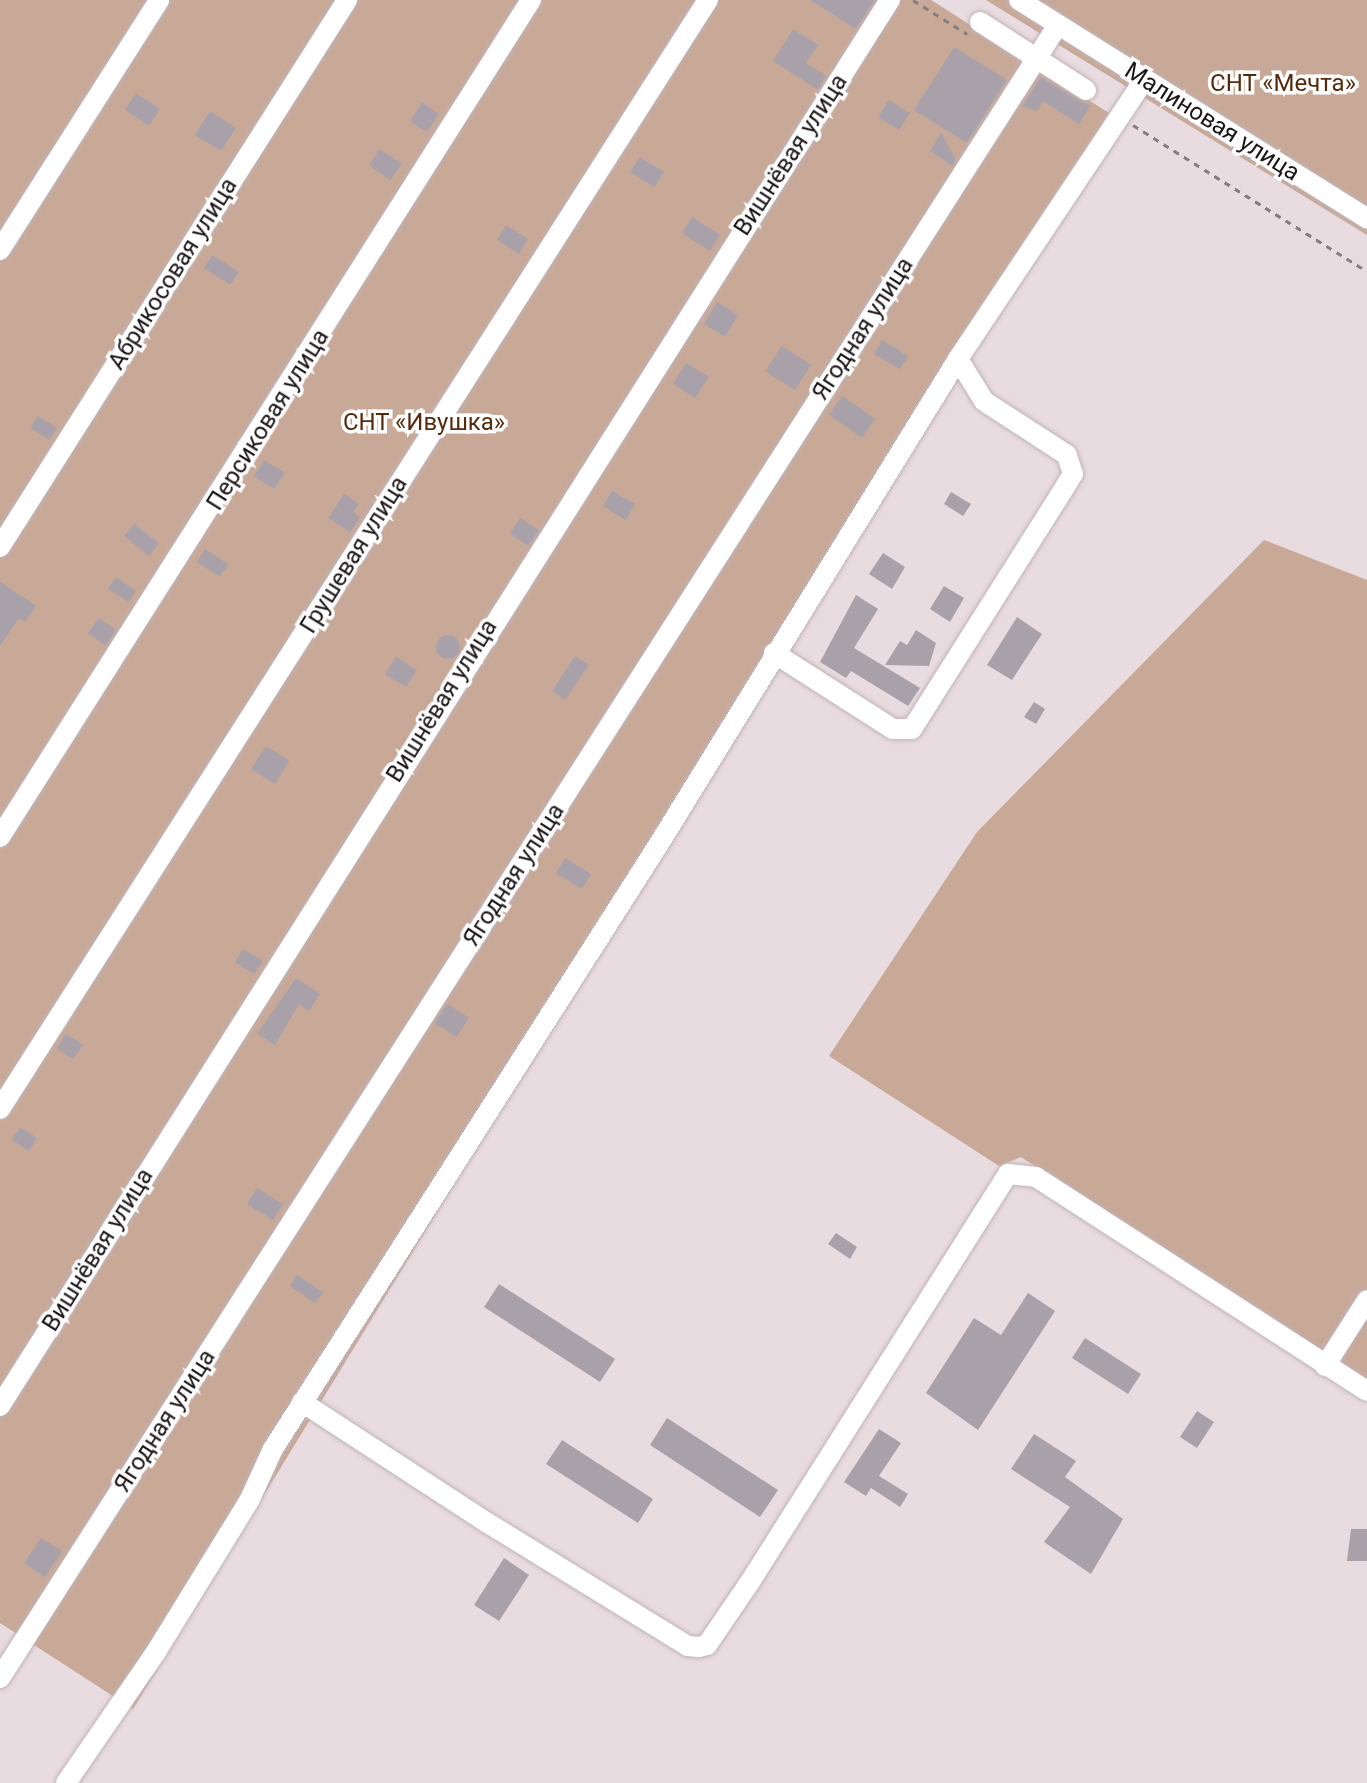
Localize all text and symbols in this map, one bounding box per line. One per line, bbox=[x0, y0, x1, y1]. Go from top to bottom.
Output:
street label: Малиновая улица bbox=[1119, 57, 1305, 187]
street label: Вишнёвая улица bbox=[728, 69, 854, 241]
park label: СНТ «Мечта» bbox=[1210, 70, 1356, 98]
street label: Абрикосовая улица bbox=[102, 173, 244, 375]
street label: Ягодная улица bbox=[806, 252, 920, 406]
street label: Персиковая улица bbox=[201, 324, 335, 516]
park label: СНТ «Ивушка» bbox=[343, 409, 505, 437]
street label: Грушевая улица bbox=[294, 471, 414, 639]
street label: Вишнёвая улица bbox=[380, 614, 504, 788]
street label: Ягодная улица bbox=[457, 798, 571, 952]
street label: Вишнёвая улица bbox=[36, 1163, 160, 1337]
street label: Ягодная улица bbox=[108, 1344, 222, 1498]

